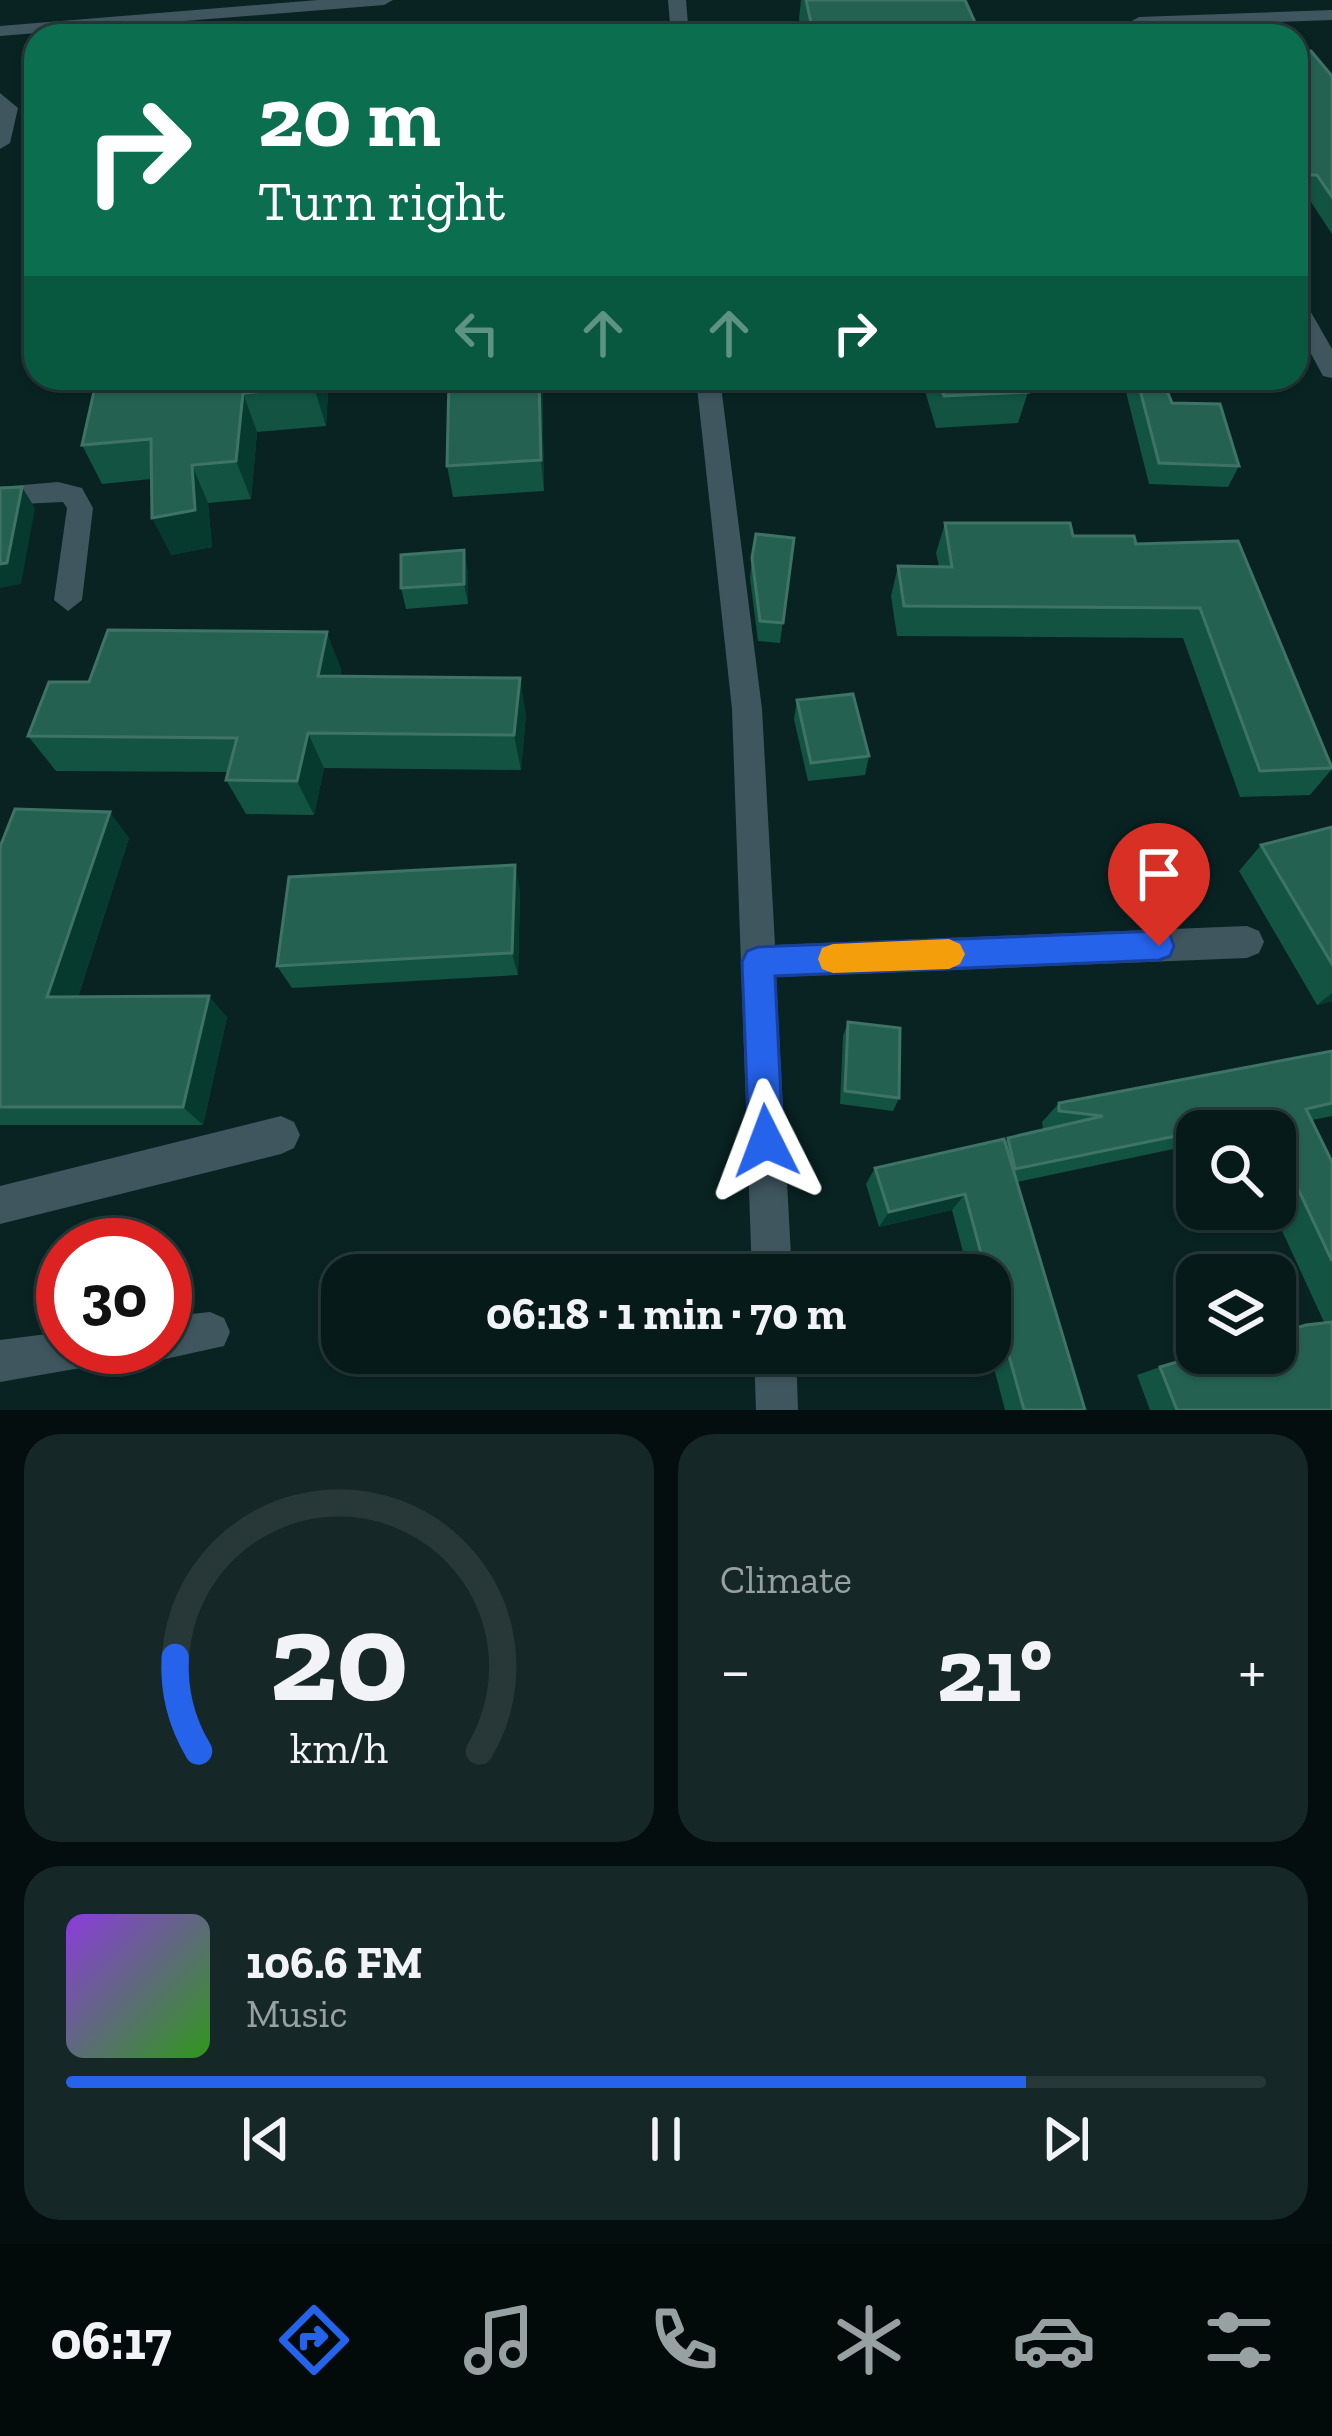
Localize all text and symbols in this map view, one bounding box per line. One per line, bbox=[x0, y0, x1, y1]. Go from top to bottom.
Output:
text: 20 m bbox=[258, 67, 441, 168]
icon: right bbox=[60, 72, 216, 228]
text: Turn right bbox=[258, 169, 505, 234]
icon: left bbox=[444, 300, 510, 366]
icon: ahead bbox=[570, 300, 636, 366]
icon: ahead bbox=[696, 300, 762, 366]
icon: right bbox=[822, 300, 888, 366]
pin bbox=[1108, 823, 1210, 946]
icon: arrive bbox=[1126, 841, 1192, 907]
position arrow bbox=[703, 1078, 829, 1204]
map controls bbox=[1176, 1110, 1296, 1374]
button: search bbox=[1176, 1110, 1296, 1230]
speed limit sign: 30 bbox=[36, 1218, 192, 1374]
button: layers bbox=[1176, 1254, 1296, 1374]
text: 06:18 · 1 min · 70 m bbox=[486, 1287, 846, 1341]
text: Climate bbox=[720, 1556, 852, 1603]
text: 20 bbox=[270, 1582, 408, 1732]
text: 21° bbox=[937, 1616, 1052, 1724]
text: − bbox=[720, 1631, 751, 1710]
text: + bbox=[1238, 1631, 1266, 1710]
text: km/h bbox=[290, 1723, 388, 1774]
text: 106.6 FM bbox=[246, 1936, 422, 1990]
text: Music bbox=[246, 1990, 348, 2037]
icon: previous bbox=[233, 2106, 299, 2172]
icon: pause bbox=[633, 2106, 699, 2172]
icon: next bbox=[1033, 2106, 1099, 2172]
icon: directions bbox=[272, 2298, 356, 2382]
icon: music bbox=[457, 2298, 541, 2382]
icon: phone bbox=[642, 2298, 726, 2382]
icon: climate bbox=[827, 2298, 911, 2382]
icon: car bbox=[1012, 2298, 1096, 2382]
icon: filters bbox=[1197, 2298, 1281, 2382]
text: 06:17 bbox=[51, 2308, 171, 2373]

